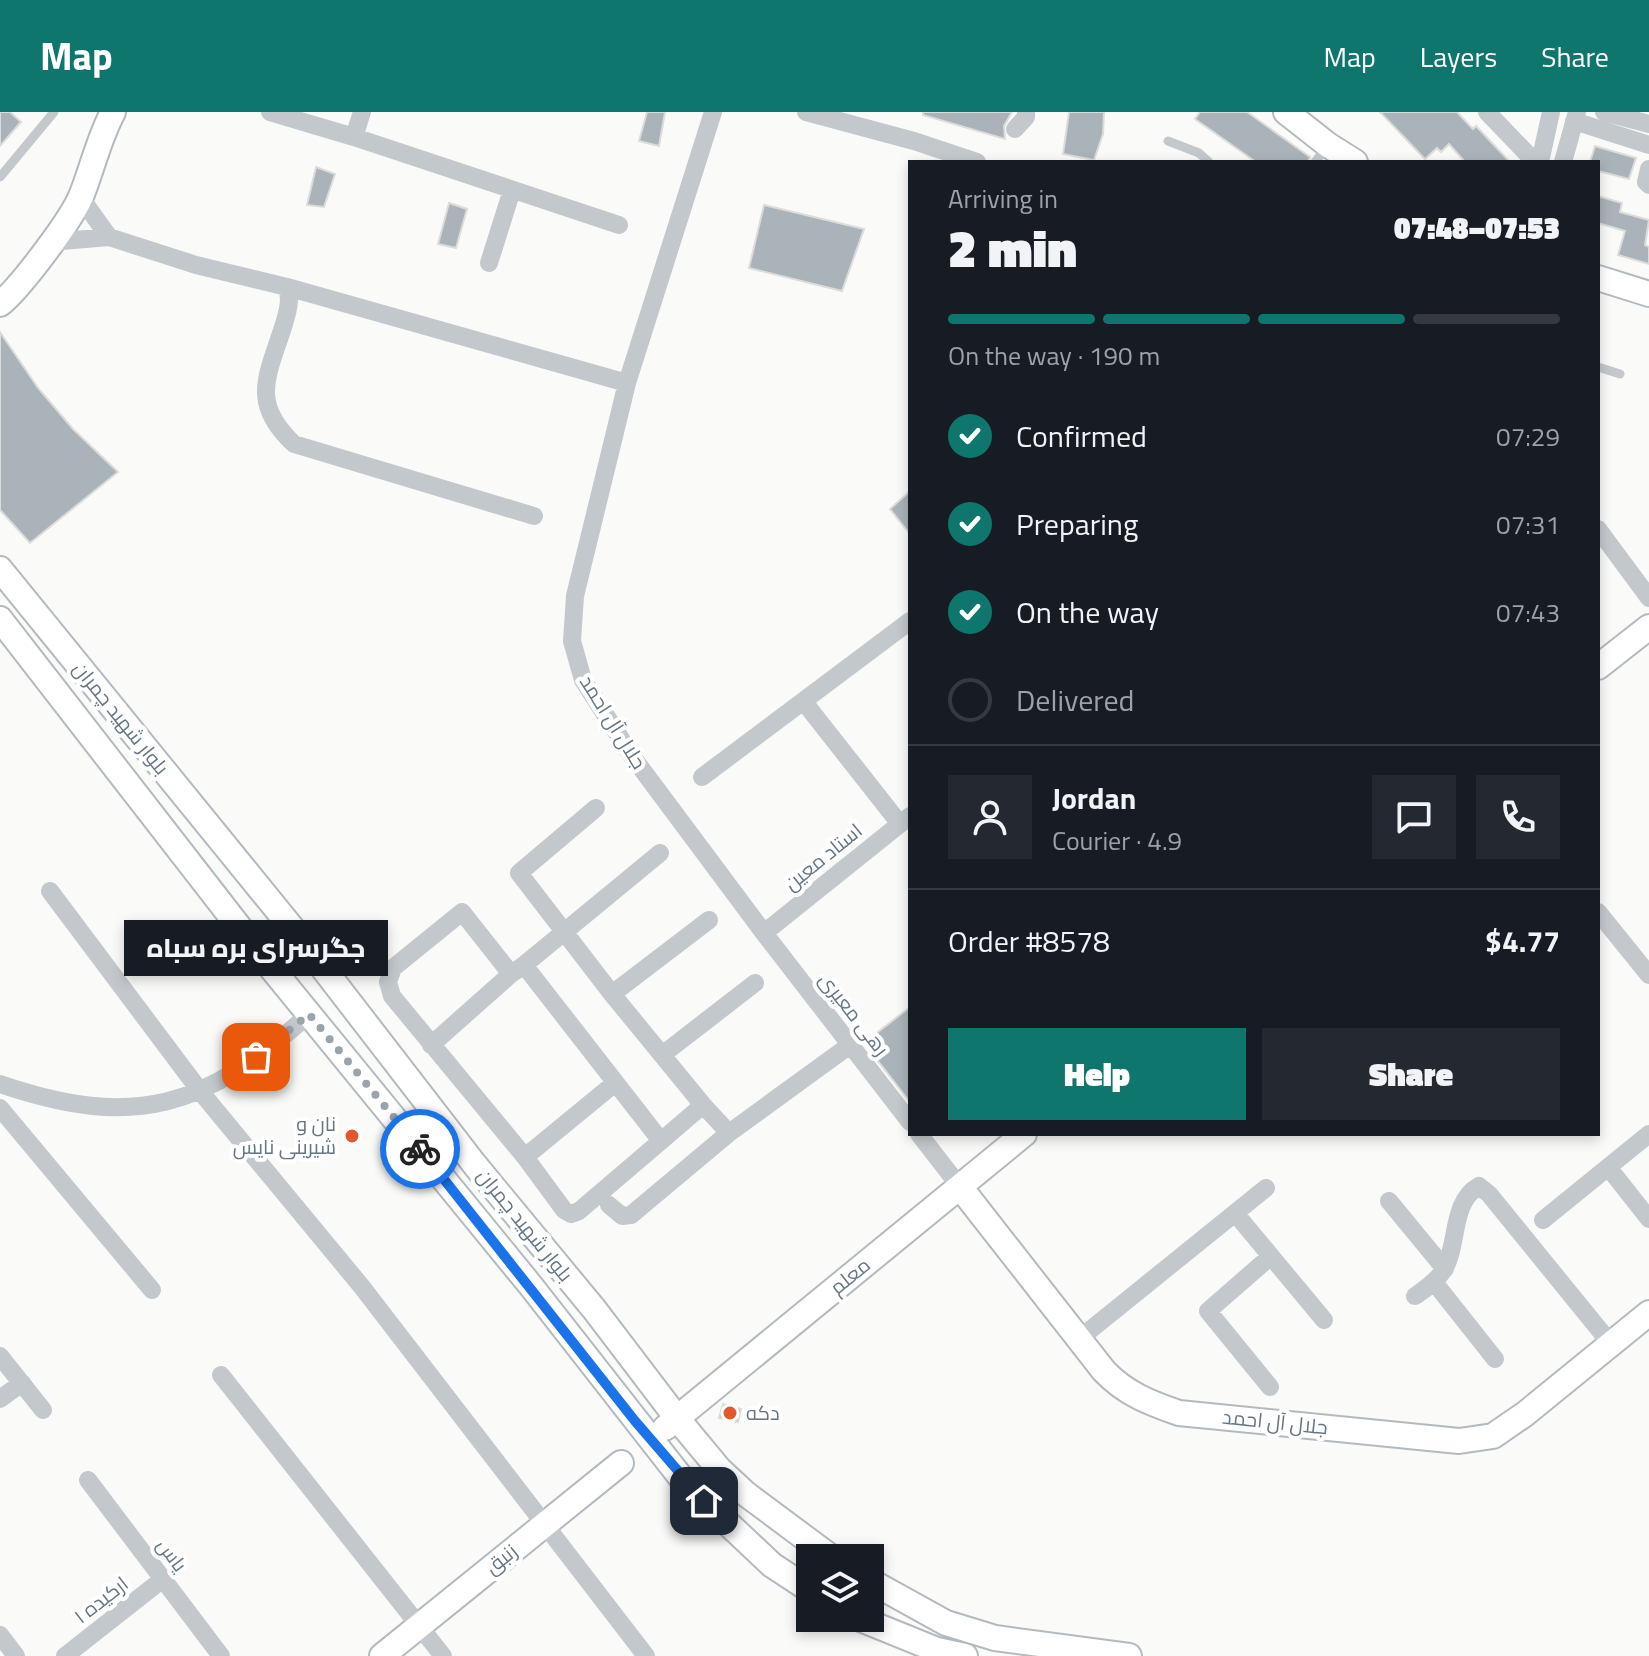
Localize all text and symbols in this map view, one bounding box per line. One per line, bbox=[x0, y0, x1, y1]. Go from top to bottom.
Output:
text: Map bbox=[40, 27, 113, 85]
text: Map bbox=[1323, 35, 1376, 78]
text: Layers bbox=[1420, 35, 1497, 78]
text: Share bbox=[1541, 35, 1609, 78]
text: Arriving in bbox=[948, 179, 1058, 218]
text: 07:48–07:53 bbox=[1394, 205, 1560, 251]
text: 2 min bbox=[948, 208, 1077, 287]
text: On the way · 190 m bbox=[948, 336, 1160, 375]
text: Confirmed bbox=[1016, 413, 1147, 459]
icon: check bbox=[948, 414, 992, 458]
text: 07:29 bbox=[1496, 417, 1560, 456]
text: Preparing bbox=[1016, 501, 1138, 547]
icon: check bbox=[948, 502, 992, 546]
text: 07:31 bbox=[1496, 505, 1560, 544]
text: On the way bbox=[1016, 589, 1159, 635]
icon: check bbox=[948, 590, 992, 634]
text: 07:43 bbox=[1496, 593, 1560, 632]
street label: بلوار شهید چمران bbox=[66, 654, 177, 781]
street label: جلال آل احمد bbox=[572, 669, 655, 775]
text: Delivered bbox=[1016, 677, 1134, 723]
button: person bbox=[948, 775, 1032, 859]
text: Jordan bbox=[1052, 775, 1136, 821]
button: chat bbox=[1372, 775, 1456, 859]
button: phone bbox=[1476, 775, 1560, 859]
street label: استاد معین bbox=[777, 815, 869, 898]
text: Courier · 4.9 bbox=[1052, 821, 1182, 860]
text: Order #8578 bbox=[948, 918, 1110, 964]
text: $4.77 bbox=[1485, 918, 1560, 964]
callout: جگرسرای بره سباه bbox=[124, 921, 388, 977]
text: جگرسرای بره سباه bbox=[146, 928, 366, 967]
street label: رهی معیری bbox=[812, 965, 897, 1062]
pin bbox=[222, 1023, 290, 1091]
button: Help bbox=[948, 1028, 1246, 1120]
button: Share bbox=[1262, 1028, 1560, 1120]
icon: bag bbox=[234, 1035, 278, 1079]
place label: نان و شیرینی نایس bbox=[233, 1108, 336, 1162]
courier bbox=[380, 1109, 460, 1189]
marker: نان و شیرینی نایس bbox=[343, 1127, 361, 1145]
icon: bike bbox=[398, 1127, 442, 1171]
street label: بلوار شهید چمران bbox=[470, 1161, 581, 1288]
street label: معلم bbox=[822, 1249, 877, 1302]
place label: دکه bbox=[746, 1397, 780, 1428]
street label: جلال آل احمد bbox=[1221, 1401, 1329, 1442]
marker: دکه bbox=[721, 1404, 739, 1422]
pin bbox=[670, 1467, 738, 1535]
icon: home bbox=[682, 1479, 726, 1523]
street label: یاس bbox=[149, 1531, 196, 1579]
street label: زنبق bbox=[478, 1536, 524, 1581]
map controls bbox=[796, 1544, 884, 1632]
button: layers bbox=[796, 1544, 884, 1632]
street label: ارکیده ۱ bbox=[67, 1568, 135, 1631]

